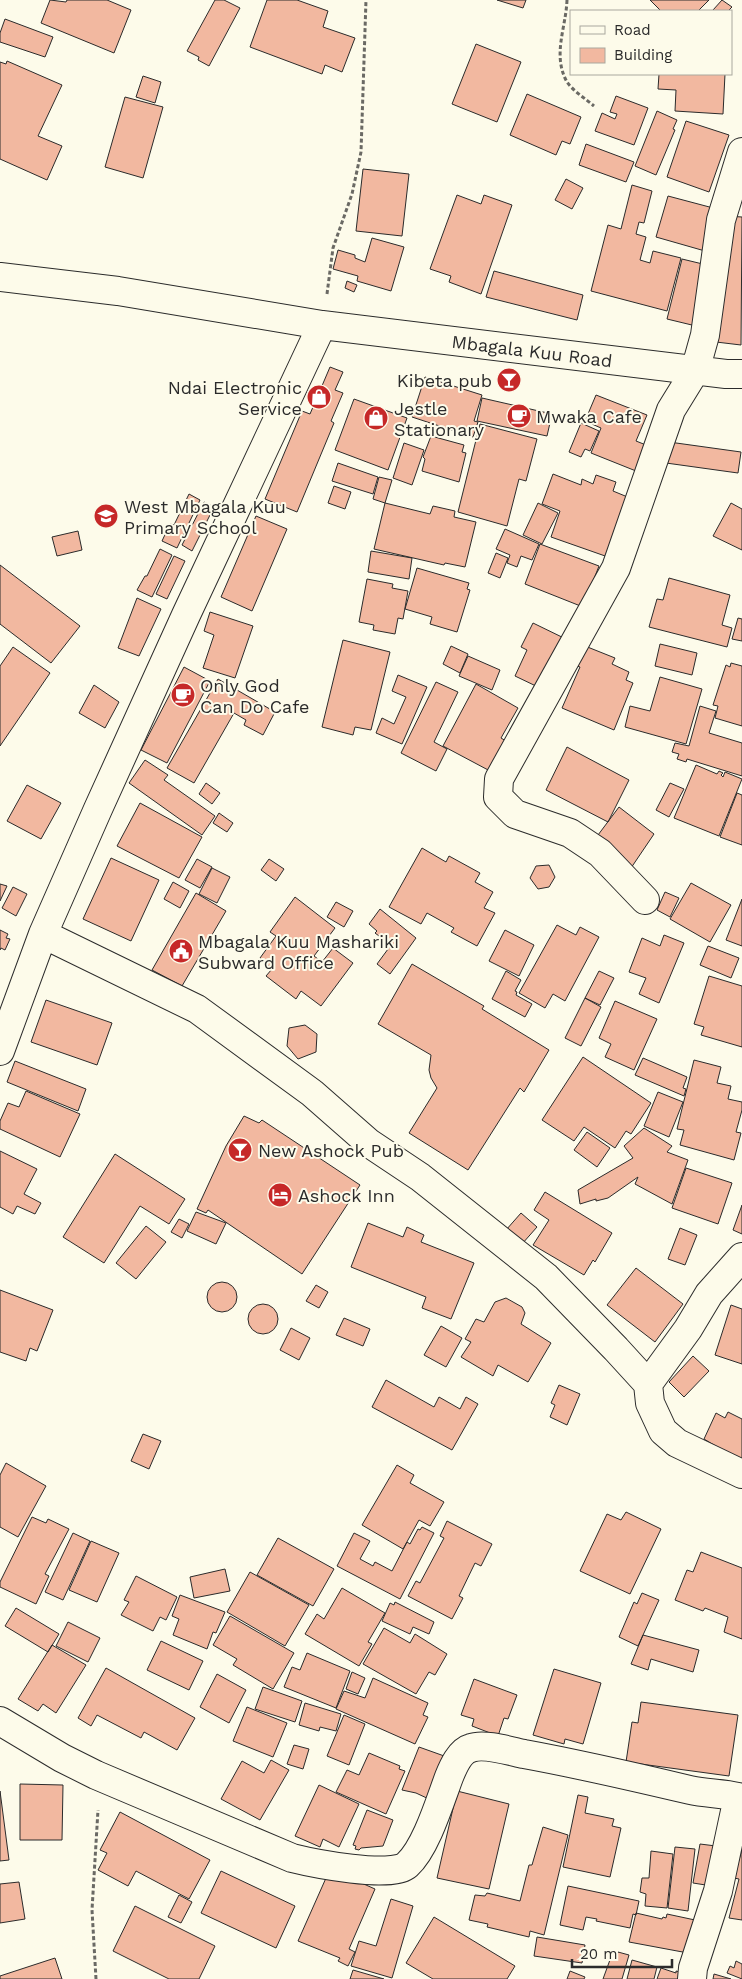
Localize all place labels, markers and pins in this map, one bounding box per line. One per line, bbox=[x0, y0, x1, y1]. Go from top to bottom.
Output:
bar icon: Kibeta pub bbox=[496, 367, 522, 393]
place label: Kibeta pub bbox=[397, 370, 492, 391]
place label: Ndai Electronic Service bbox=[168, 377, 302, 419]
shop icon: Ndai Electronic Service bbox=[306, 384, 332, 410]
place label: Jestle Stationary bbox=[394, 398, 485, 440]
cafe icon: Mwaka Cafe bbox=[506, 403, 532, 429]
shop icon: Jestle Stationary bbox=[363, 405, 389, 431]
place label: Mwaka Cafe bbox=[536, 406, 642, 427]
place label: West Mbagala Kuu Primary School bbox=[124, 496, 286, 538]
school or university icon: West Mbagala Kuu Primary School bbox=[93, 503, 119, 529]
place label: Only God Can Do Cafe bbox=[200, 675, 309, 717]
cafe icon: Only God Can Do Cafe bbox=[170, 682, 196, 708]
place label: Mbagala Kuu Mashariki Subward Office bbox=[198, 931, 399, 973]
public building icon: Mbagala Kuu Mashariki Subward Office bbox=[168, 938, 194, 964]
bar icon: New Ashock Pub bbox=[227, 1137, 253, 1163]
place label: New Ashock Pub bbox=[258, 1140, 404, 1161]
hotel icon: Ashock Inn bbox=[267, 1182, 293, 1208]
place label: Ashock Inn bbox=[298, 1185, 395, 1206]

